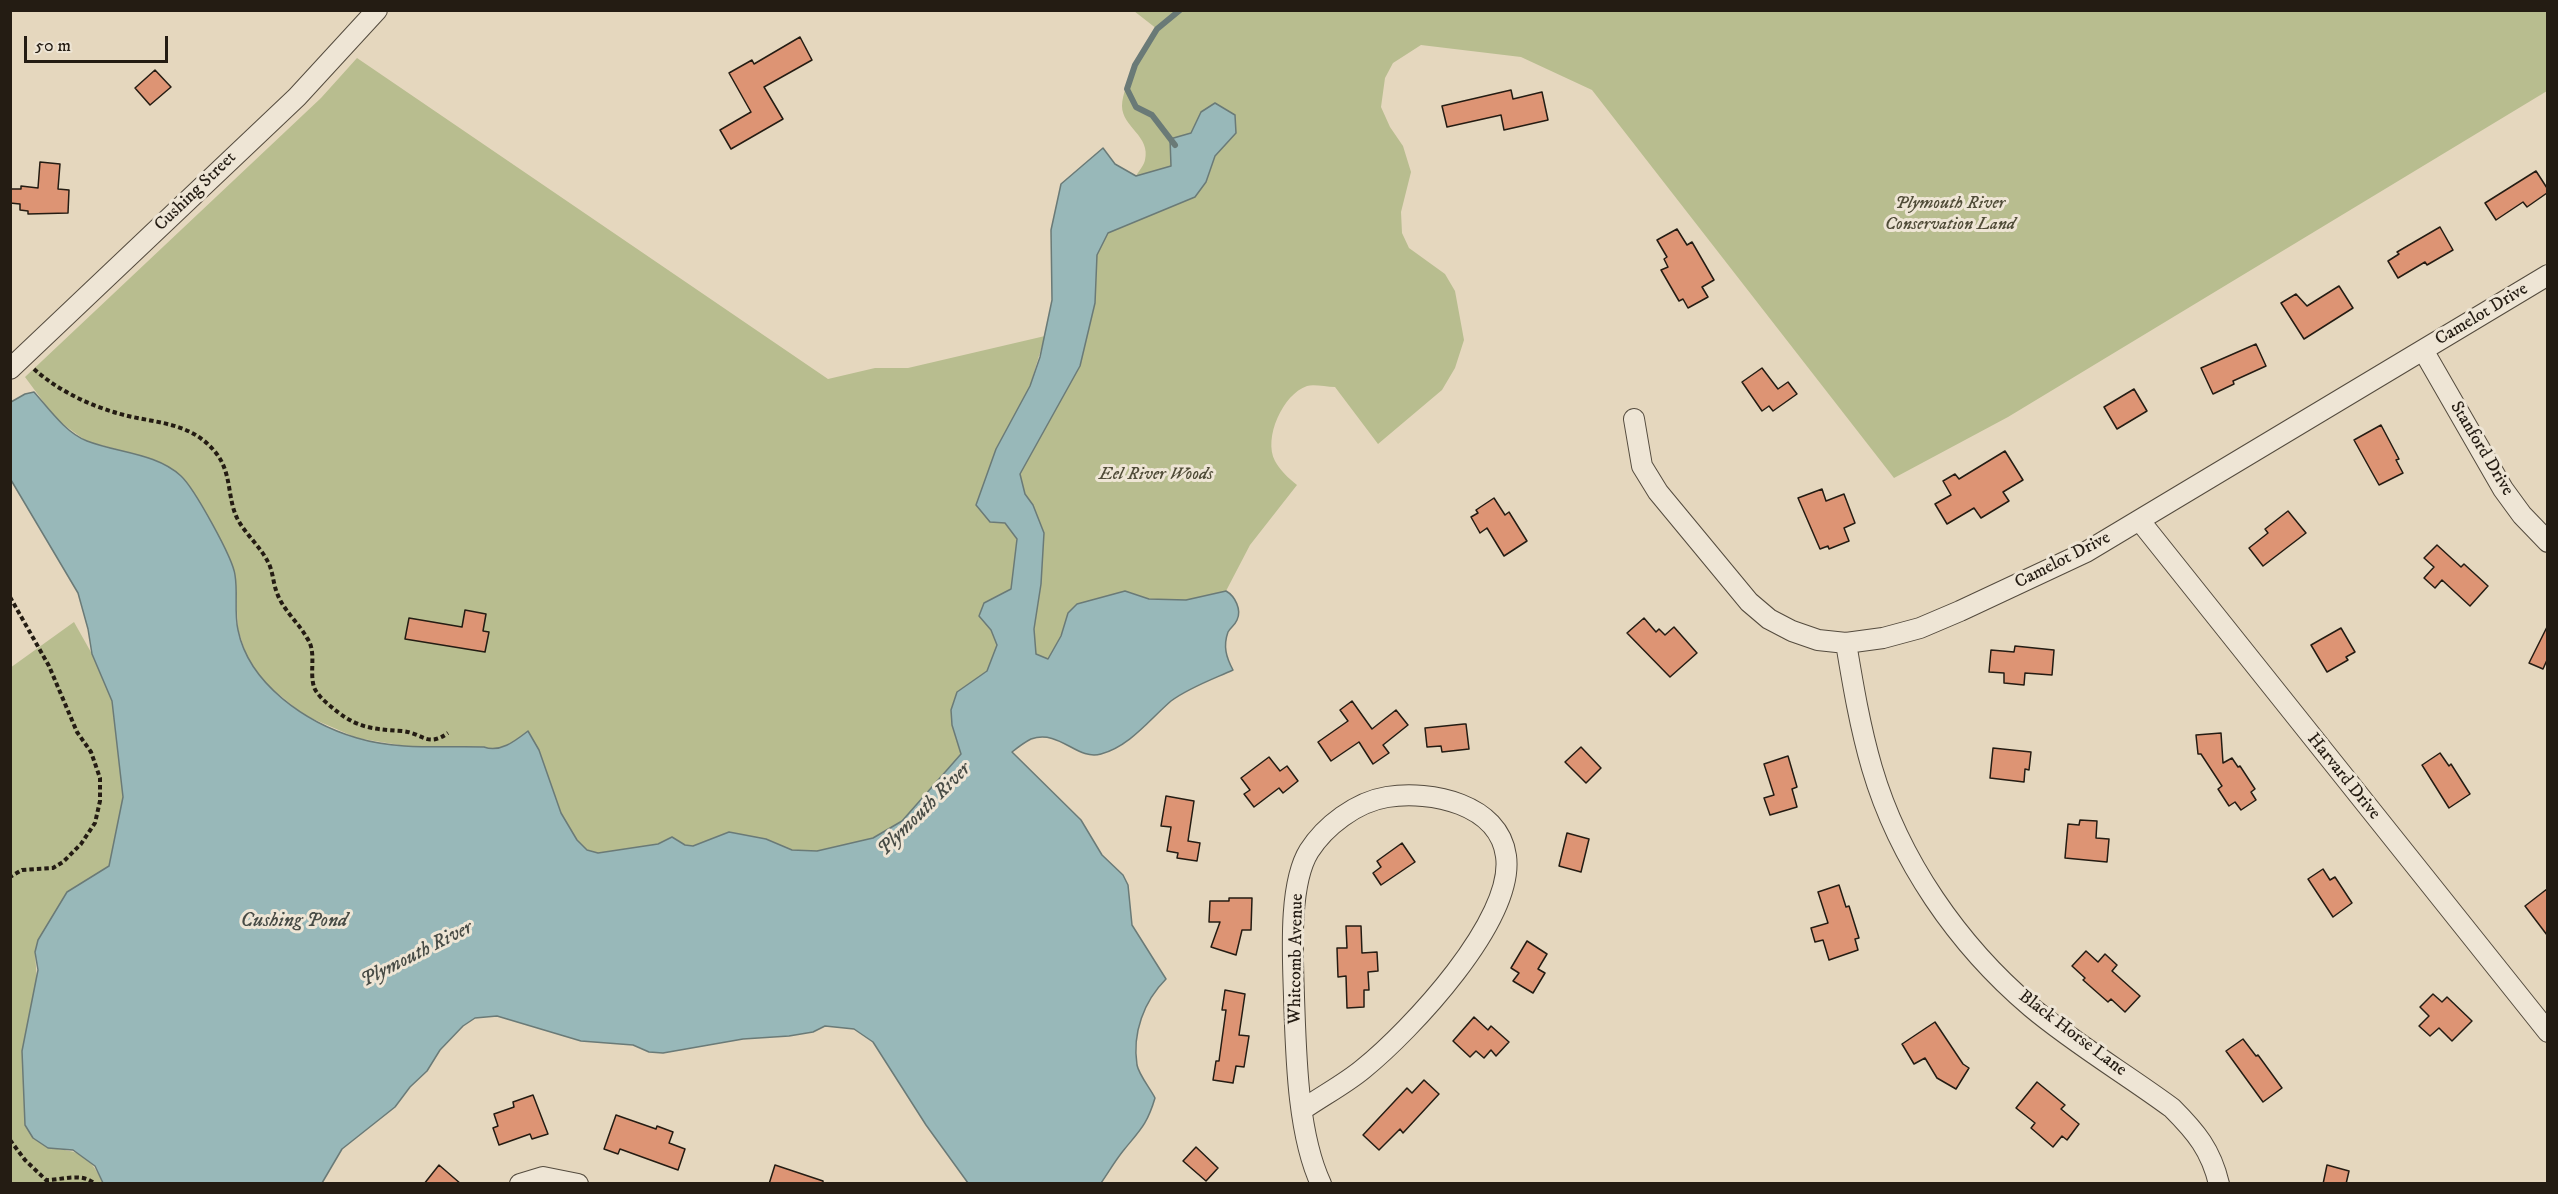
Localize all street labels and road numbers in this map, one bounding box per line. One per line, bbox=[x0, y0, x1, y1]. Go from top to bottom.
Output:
street label: Cushing Street bbox=[151, 148, 241, 236]
street label: Camelot Drive bbox=[2432, 279, 2532, 351]
street label: Stanford Drive bbox=[2444, 398, 2518, 500]
street label: Camelot Drive bbox=[2012, 528, 2114, 594]
street label: Harvard Drive bbox=[2302, 729, 2384, 825]
street label: Whitcomb Avenue bbox=[1285, 893, 1309, 1025]
street label: Black Horse Lane bbox=[2014, 986, 2130, 1082]

